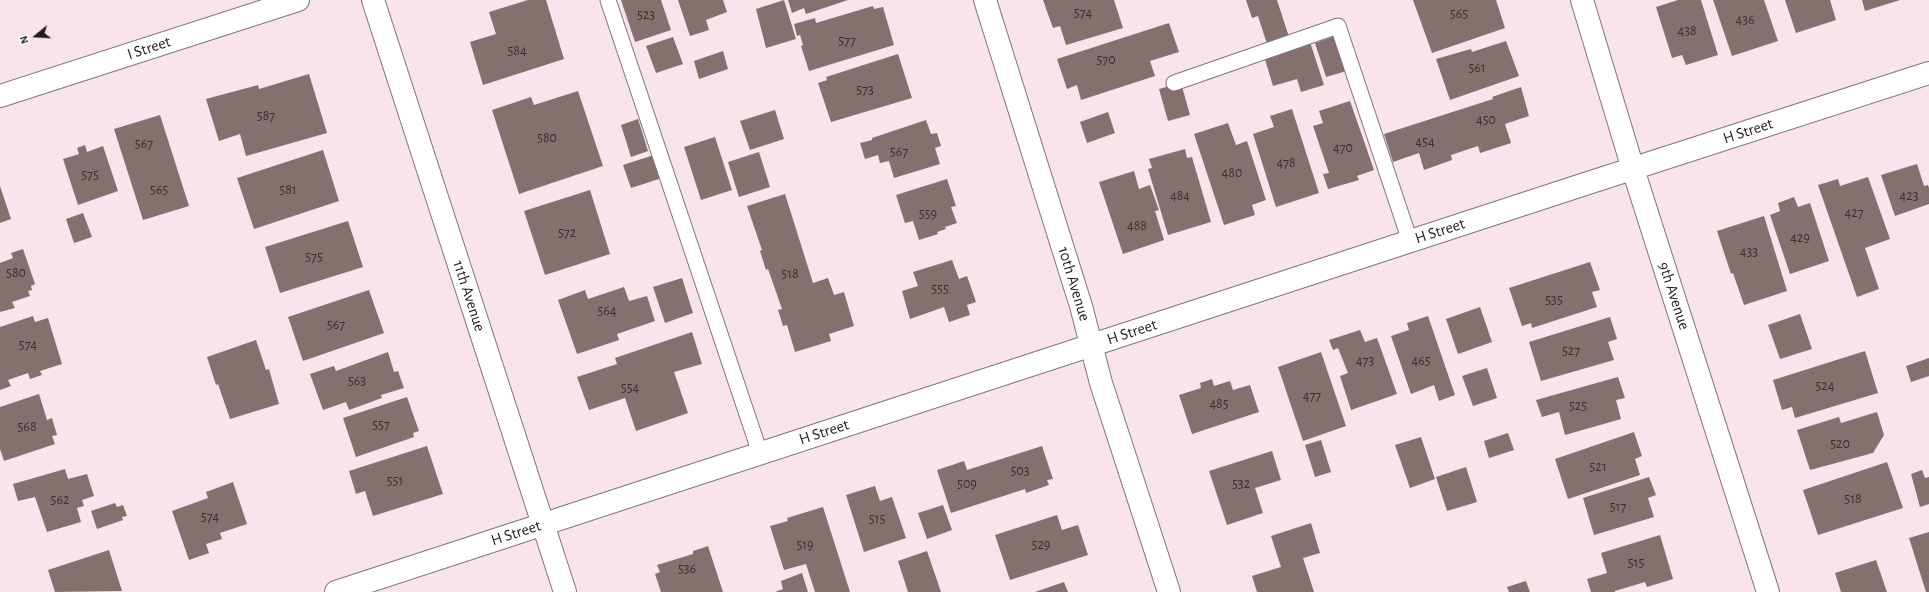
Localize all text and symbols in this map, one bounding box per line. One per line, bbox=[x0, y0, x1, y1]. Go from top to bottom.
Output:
house number: 574 bbox=[1074, 5, 1092, 21]
house number: 565 bbox=[1450, 6, 1468, 22]
house number: 523 bbox=[637, 7, 655, 23]
house number: 436 bbox=[1735, 12, 1755, 28]
north arrow bbox=[16, 16, 56, 56]
house number: 438 bbox=[1677, 23, 1697, 39]
street label: I Street bbox=[125, 32, 173, 64]
house number: 577 bbox=[838, 33, 856, 49]
text: N bbox=[18, 35, 31, 45]
house number: 584 bbox=[507, 43, 527, 59]
house number: 570 bbox=[1096, 52, 1116, 68]
house number: 561 bbox=[1468, 60, 1486, 76]
house number: 573 bbox=[856, 82, 874, 98]
house number: 587 bbox=[257, 108, 275, 124]
house number: 450 bbox=[1476, 112, 1496, 128]
street label: H Street bbox=[1721, 114, 1775, 148]
house number: 580 bbox=[537, 130, 557, 146]
house number: 454 bbox=[1415, 134, 1435, 150]
house number: 567 bbox=[135, 136, 153, 152]
house number: 470 bbox=[1333, 140, 1353, 156]
house number: 567 bbox=[890, 144, 908, 160]
house number: 478 bbox=[1276, 155, 1296, 171]
house number: 480 bbox=[1222, 165, 1242, 181]
house number: 575 bbox=[81, 167, 99, 183]
house number: 565 bbox=[150, 182, 168, 198]
house number: 581 bbox=[279, 182, 297, 198]
house number: 484 bbox=[1170, 188, 1190, 204]
house number: 423 bbox=[1900, 188, 1918, 204]
house number: 427 bbox=[1845, 205, 1863, 221]
house number: 559 bbox=[919, 206, 937, 222]
street label: H Street bbox=[1413, 214, 1467, 248]
house number: 488 bbox=[1127, 218, 1147, 234]
house number: 572 bbox=[558, 225, 576, 241]
house number: 429 bbox=[1790, 230, 1810, 246]
house number: 433 bbox=[1740, 244, 1758, 260]
street label: 10th Avenue bbox=[1054, 245, 1094, 323]
house number: 575 bbox=[305, 249, 323, 265]
street label: 11th Avenue bbox=[448, 258, 490, 334]
street label: 9th Avenue bbox=[1654, 260, 1694, 332]
house number: 580 bbox=[6, 265, 26, 281]
house number: 518 bbox=[781, 266, 799, 282]
house number: 555 bbox=[931, 281, 949, 297]
house number: 535 bbox=[1545, 292, 1563, 308]
house number: 564 bbox=[597, 303, 617, 319]
street label: H Street bbox=[1105, 315, 1159, 349]
house number: 567 bbox=[327, 317, 345, 333]
house number: 574 bbox=[19, 337, 37, 353]
house number: 527 bbox=[1562, 343, 1580, 359]
house number: 473 bbox=[1356, 353, 1374, 369]
house number: 465 bbox=[1411, 353, 1431, 369]
house number: 563 bbox=[348, 373, 366, 389]
house number: 524 bbox=[1816, 378, 1834, 394]
house number: 554 bbox=[621, 380, 639, 396]
house number: 477 bbox=[1303, 388, 1321, 404]
house number: 485 bbox=[1209, 396, 1229, 412]
house number: 525 bbox=[1569, 398, 1587, 414]
street label: H Street bbox=[797, 415, 851, 449]
house number: 557 bbox=[372, 417, 390, 433]
house number: 568 bbox=[17, 419, 37, 435]
house number: 520 bbox=[1830, 436, 1850, 452]
house number: 521 bbox=[1589, 459, 1607, 475]
house number: 503 bbox=[1010, 463, 1030, 479]
house number: 551 bbox=[387, 473, 403, 489]
house number: 509 bbox=[957, 476, 977, 492]
house number: 532 bbox=[1232, 476, 1250, 492]
house number: 518 bbox=[1844, 491, 1862, 507]
house number: 562 bbox=[51, 492, 69, 508]
house number: 517 bbox=[1610, 499, 1626, 515]
house number: 574 bbox=[201, 509, 219, 525]
house number: 515 bbox=[869, 511, 885, 527]
street label: H Street bbox=[489, 516, 543, 550]
house number: 519 bbox=[796, 537, 814, 553]
house number: 529 bbox=[1032, 537, 1050, 553]
house number: 515 bbox=[1628, 555, 1644, 571]
house number: 536 bbox=[678, 561, 696, 577]

